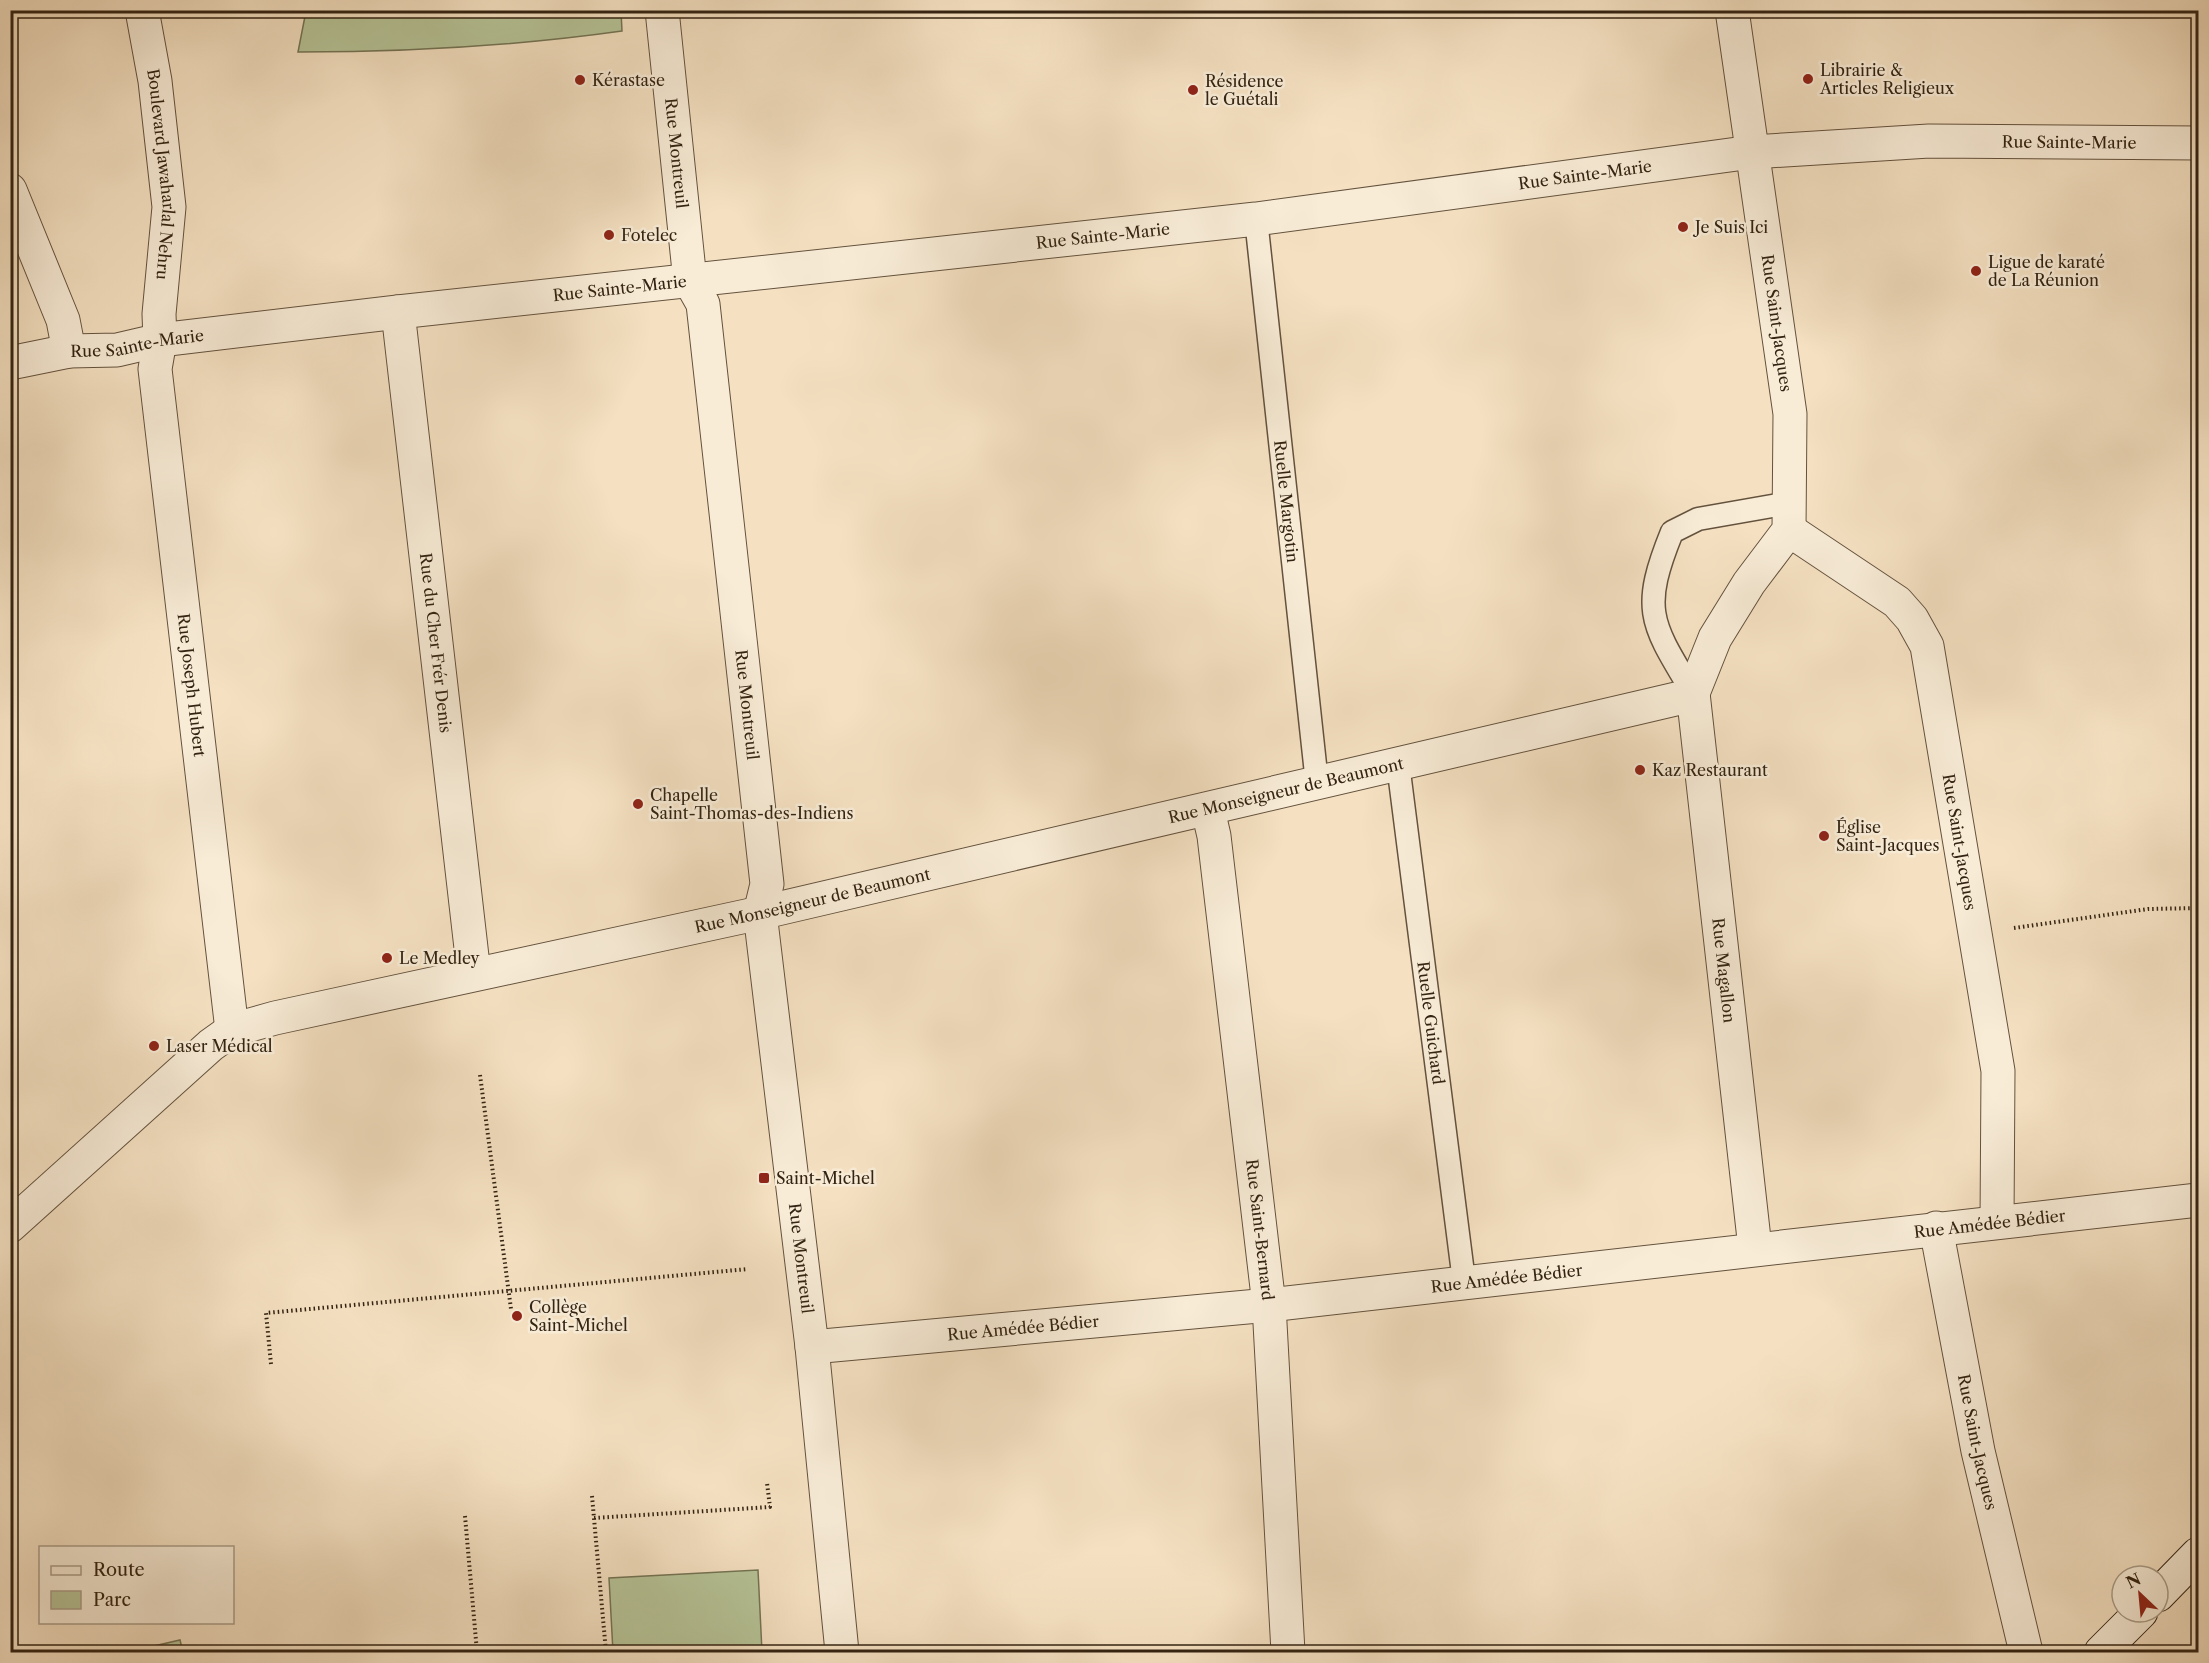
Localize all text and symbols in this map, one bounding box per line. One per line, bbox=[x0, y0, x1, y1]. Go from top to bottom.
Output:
place label: Librairie & Articles Religieux bbox=[1819, 60, 1955, 98]
street label: Boulevard Jawaharlal Nehru bbox=[143, 67, 179, 281]
place label: Kérastase bbox=[592, 70, 665, 90]
place label: Résidence le Guétali bbox=[1205, 71, 1284, 109]
marker: Librairie & Articles Religieux bbox=[1801, 72, 1815, 86]
marker: Kérastase bbox=[573, 73, 587, 87]
marker: Résidence le Guétali bbox=[1186, 83, 1200, 97]
street label: Rue Montreuil bbox=[661, 97, 692, 210]
street label: Rue Sainte-Marie bbox=[2002, 132, 2137, 153]
street label: Rue Sainte-Marie bbox=[1517, 156, 1653, 193]
place label: Je Suis Ici bbox=[1692, 217, 1768, 237]
street label: Rue Sainte-Marie bbox=[1035, 218, 1171, 253]
marker: Je Suis Ici bbox=[1676, 220, 1690, 234]
place label: Fotelec bbox=[621, 225, 677, 245]
marker: Fotelec bbox=[602, 228, 616, 242]
place label: Ligue de karaté de La Réunion bbox=[1988, 252, 2105, 290]
street label: Rue Saint-Jacques bbox=[1757, 253, 1797, 393]
marker: Ligue de karaté de La Réunion bbox=[1969, 264, 1983, 278]
street label: Rue Sainte-Marie bbox=[552, 271, 688, 305]
street label: Rue Sainte-Marie bbox=[70, 325, 205, 361]
street label: Ruelle Margotin bbox=[1270, 439, 1303, 564]
street label: Rue du Cher Frér Denis bbox=[416, 552, 456, 734]
street label: Rue Joseph Hubert bbox=[174, 612, 210, 758]
street label: Rue Montreuil bbox=[731, 648, 763, 761]
street label: Rue Monseigneur de Beaumont bbox=[1166, 753, 1406, 827]
place label: Kaz Restaurant bbox=[1652, 760, 1768, 780]
marker: Kaz Restaurant bbox=[1633, 763, 1647, 777]
street label: Rue Saint-Jacques bbox=[1938, 772, 1981, 912]
place label: Chapelle Saint-Thomas-des-Indiens bbox=[650, 785, 854, 823]
marker: Chapelle Saint-Thomas-des-Indiens bbox=[631, 797, 645, 811]
place label: Église Saint-Jacques bbox=[1836, 817, 1940, 855]
marker: Église Saint-Jacques bbox=[1817, 829, 1831, 843]
street label: Rue Monseigneur de Beaumont bbox=[693, 864, 932, 937]
street label: Rue Magallon bbox=[1708, 917, 1740, 1024]
place label: Le Medley bbox=[399, 948, 481, 968]
marker: Le Medley bbox=[380, 951, 394, 965]
street label: Ruelle Guichard bbox=[1413, 960, 1449, 1086]
place label: Laser Médical bbox=[166, 1036, 273, 1056]
marker: Laser Médical bbox=[147, 1039, 161, 1053]
street label: Rue Saint-Bernard bbox=[1242, 1158, 1278, 1302]
place label: Saint-Michel bbox=[776, 1168, 875, 1188]
marker: Saint-Michel bbox=[757, 1171, 771, 1185]
street label: Rue Montreuil bbox=[785, 1202, 818, 1315]
street label: Rue Amédée Bédier bbox=[1913, 1205, 2067, 1242]
street label: Rue Amédée Bédier bbox=[1430, 1260, 1584, 1297]
place label: Collège Saint-Michel bbox=[529, 1297, 628, 1335]
marker: Collège Saint-Michel bbox=[510, 1309, 524, 1323]
street label: Rue Amédée Bédier bbox=[946, 1311, 1100, 1345]
street label: Rue Saint-Jacques bbox=[1954, 1372, 2002, 1512]
legend bbox=[39, 1546, 234, 1624]
text: Route bbox=[93, 1559, 145, 1581]
north arrow bbox=[2110, 1564, 2170, 1624]
text: N bbox=[2123, 1568, 2144, 1593]
text: Parc bbox=[93, 1589, 131, 1611]

